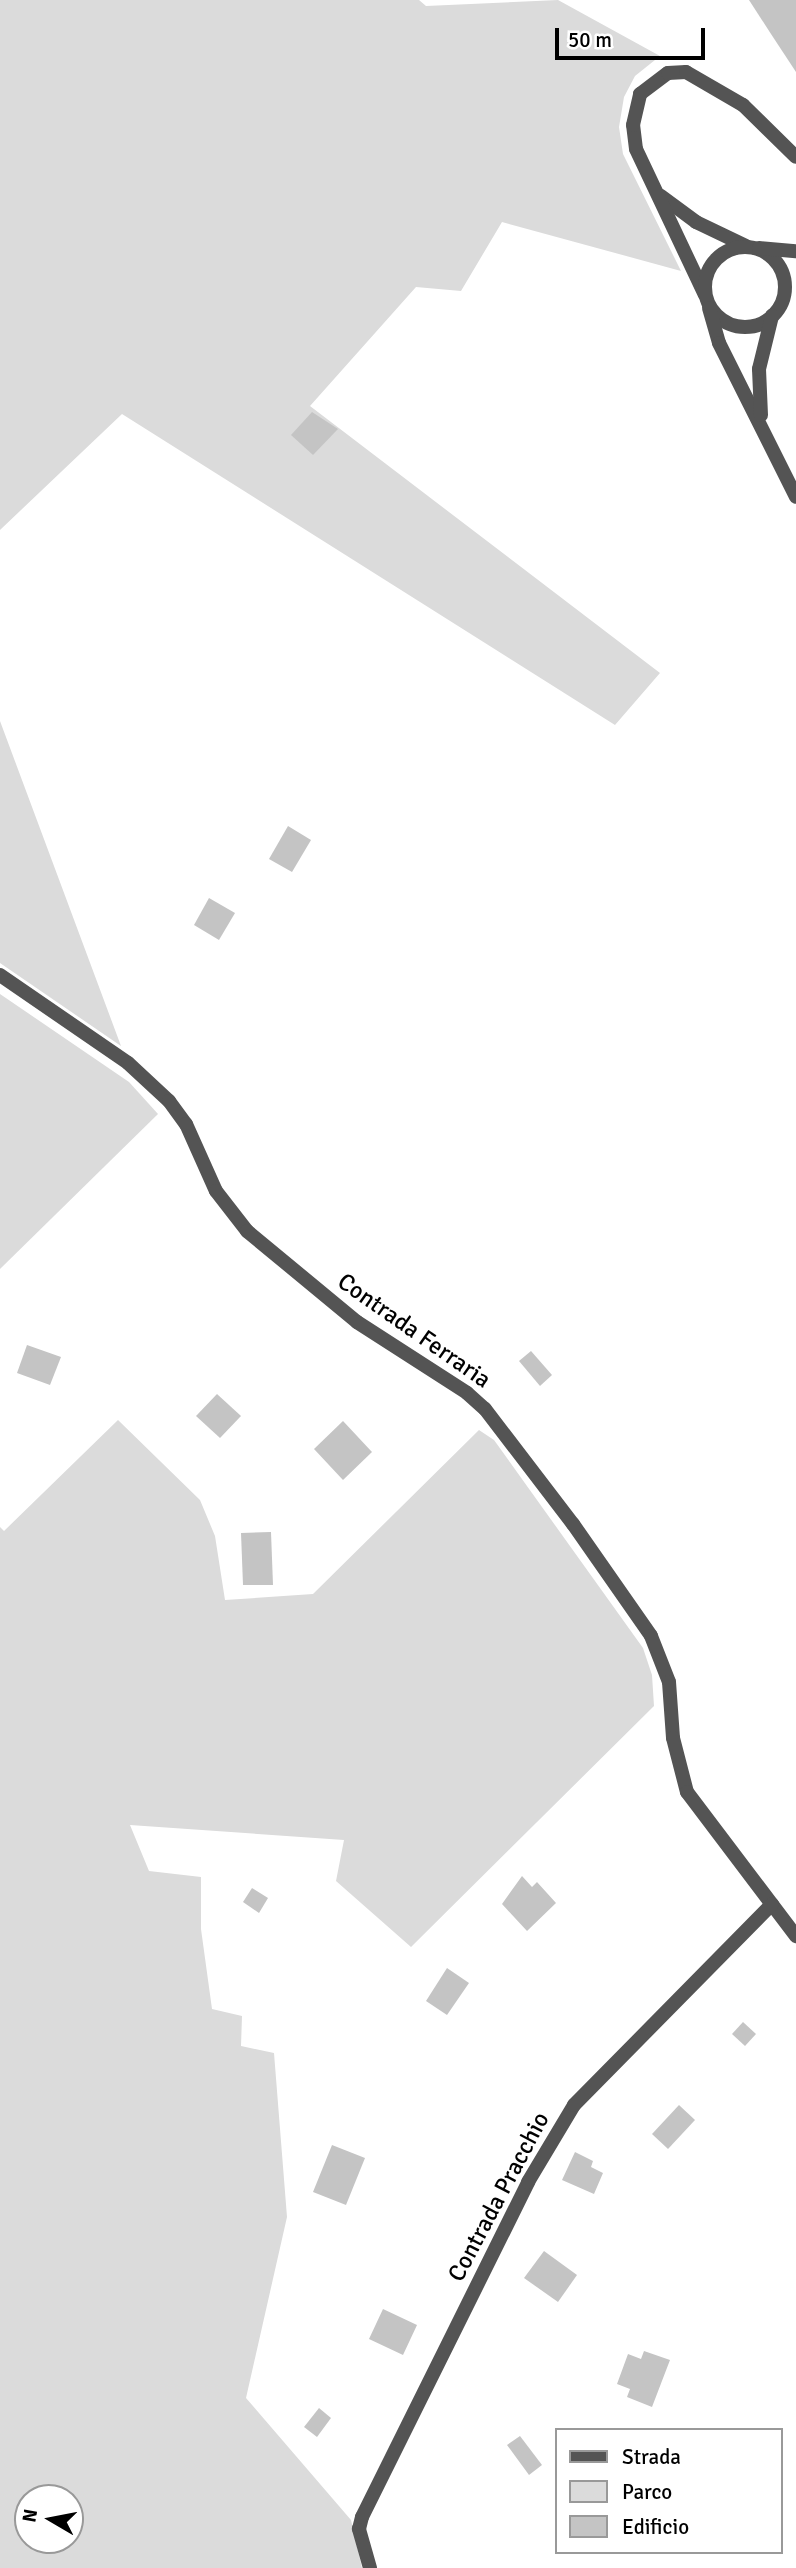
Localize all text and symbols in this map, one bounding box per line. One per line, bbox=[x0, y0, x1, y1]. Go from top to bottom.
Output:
scale bar bbox=[558, 14, 708, 58]
text: 50 m bbox=[568, 27, 612, 53]
street label: Contrada Ferraria bbox=[332, 1267, 496, 1395]
street label: Contrada Pracchio bbox=[442, 2107, 556, 2287]
legend bbox=[554, 2428, 782, 2554]
text: Strada bbox=[622, 2444, 681, 2470]
text: Parco bbox=[622, 2479, 672, 2505]
north arrow bbox=[14, 2484, 84, 2554]
text: N bbox=[17, 2507, 43, 2524]
text: Edificio bbox=[622, 2514, 689, 2540]

